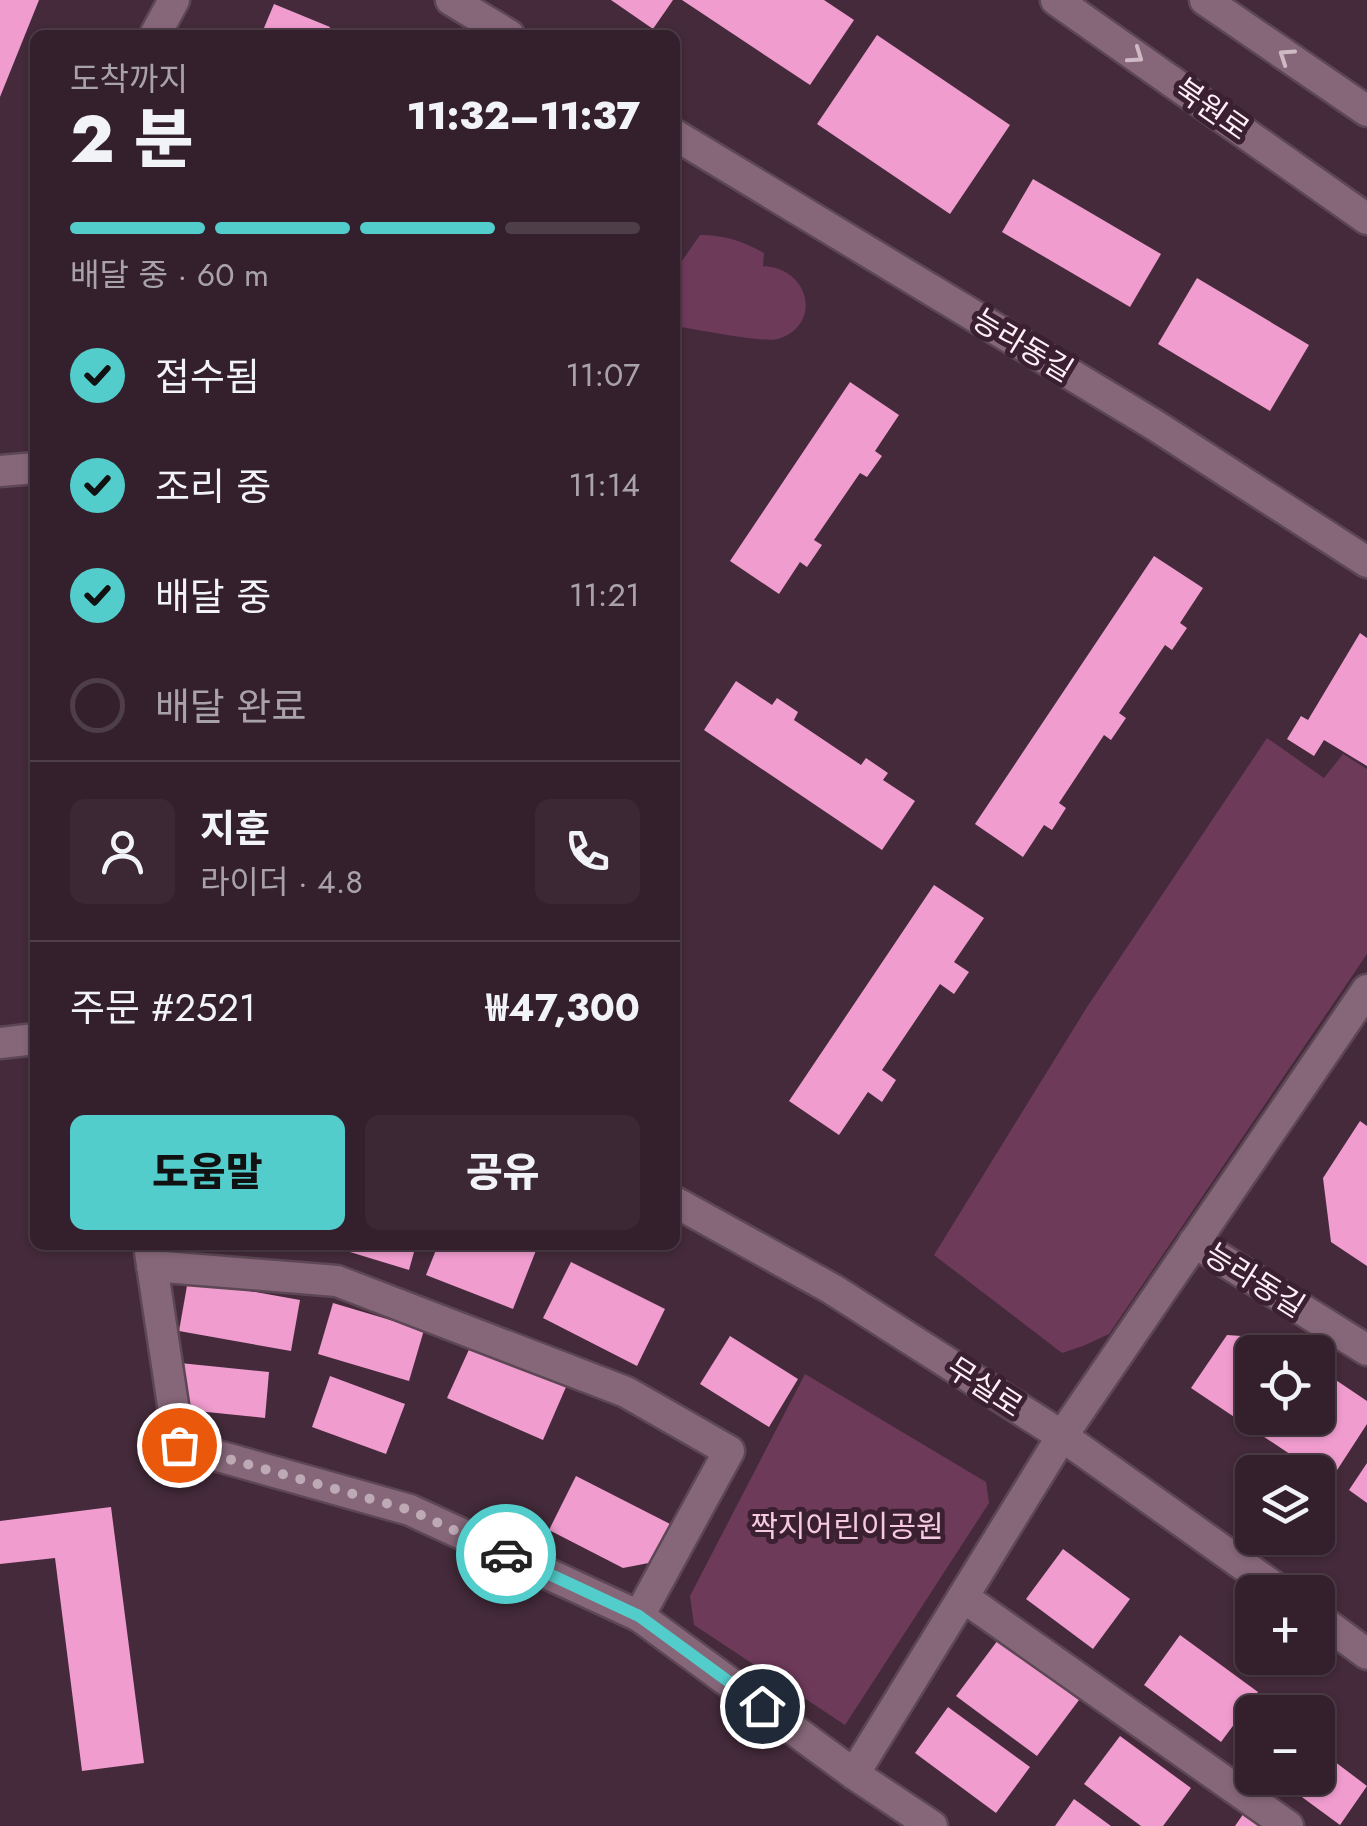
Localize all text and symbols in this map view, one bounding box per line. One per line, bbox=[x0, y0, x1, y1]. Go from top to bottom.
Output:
one-way arrow bbox=[1125, 44, 1143, 62]
one-way arrow bbox=[1279, 50, 1298, 68]
text: 도착까지 bbox=[70, 56, 188, 102]
street label: 북원로 bbox=[1166, 68, 1258, 150]
text: 11:32–11:37 bbox=[407, 88, 640, 143]
text: 2 분 bbox=[70, 92, 194, 186]
text: 배달 중 · 60 m bbox=[70, 252, 269, 298]
street label: 능라동길 bbox=[965, 298, 1081, 392]
icon: check bbox=[70, 348, 125, 403]
text: 접수됨 bbox=[155, 349, 260, 404]
text: 11:07 bbox=[566, 352, 640, 398]
icon: check bbox=[70, 458, 125, 513]
text: 조리 중 bbox=[155, 459, 271, 514]
text: 11:14 bbox=[569, 462, 640, 508]
icon: check bbox=[70, 568, 125, 623]
text: 배달 중 bbox=[155, 569, 271, 624]
text: 11:21 bbox=[569, 572, 640, 618]
text: 배달 완료 bbox=[155, 679, 306, 734]
button: person bbox=[70, 799, 175, 904]
button: phone bbox=[535, 799, 640, 904]
text: 지훈 bbox=[200, 801, 270, 856]
text: 라이더 · 4.8 bbox=[200, 859, 363, 905]
text: 주문 #2521 bbox=[70, 980, 256, 1035]
text: ₩47,300 bbox=[486, 980, 640, 1035]
button: 도움말 bbox=[70, 1115, 345, 1230]
button: 공유 bbox=[365, 1115, 640, 1230]
street label: 능라동길 bbox=[1197, 1233, 1313, 1327]
map controls bbox=[1235, 1335, 1335, 1795]
button: locate bbox=[1235, 1335, 1335, 1435]
street label: 무실로 bbox=[939, 1346, 1031, 1428]
pin bbox=[137, 1403, 222, 1488]
icon: bag bbox=[152, 1418, 207, 1473]
button: layers bbox=[1235, 1455, 1335, 1555]
courier bbox=[456, 1504, 556, 1604]
park label: 짝지어린이공원 bbox=[750, 1505, 944, 1548]
icon: car bbox=[479, 1527, 534, 1582]
button: + bbox=[1235, 1575, 1335, 1675]
pin bbox=[720, 1664, 805, 1749]
icon: home bbox=[735, 1679, 790, 1734]
button: − bbox=[1235, 1695, 1335, 1795]

